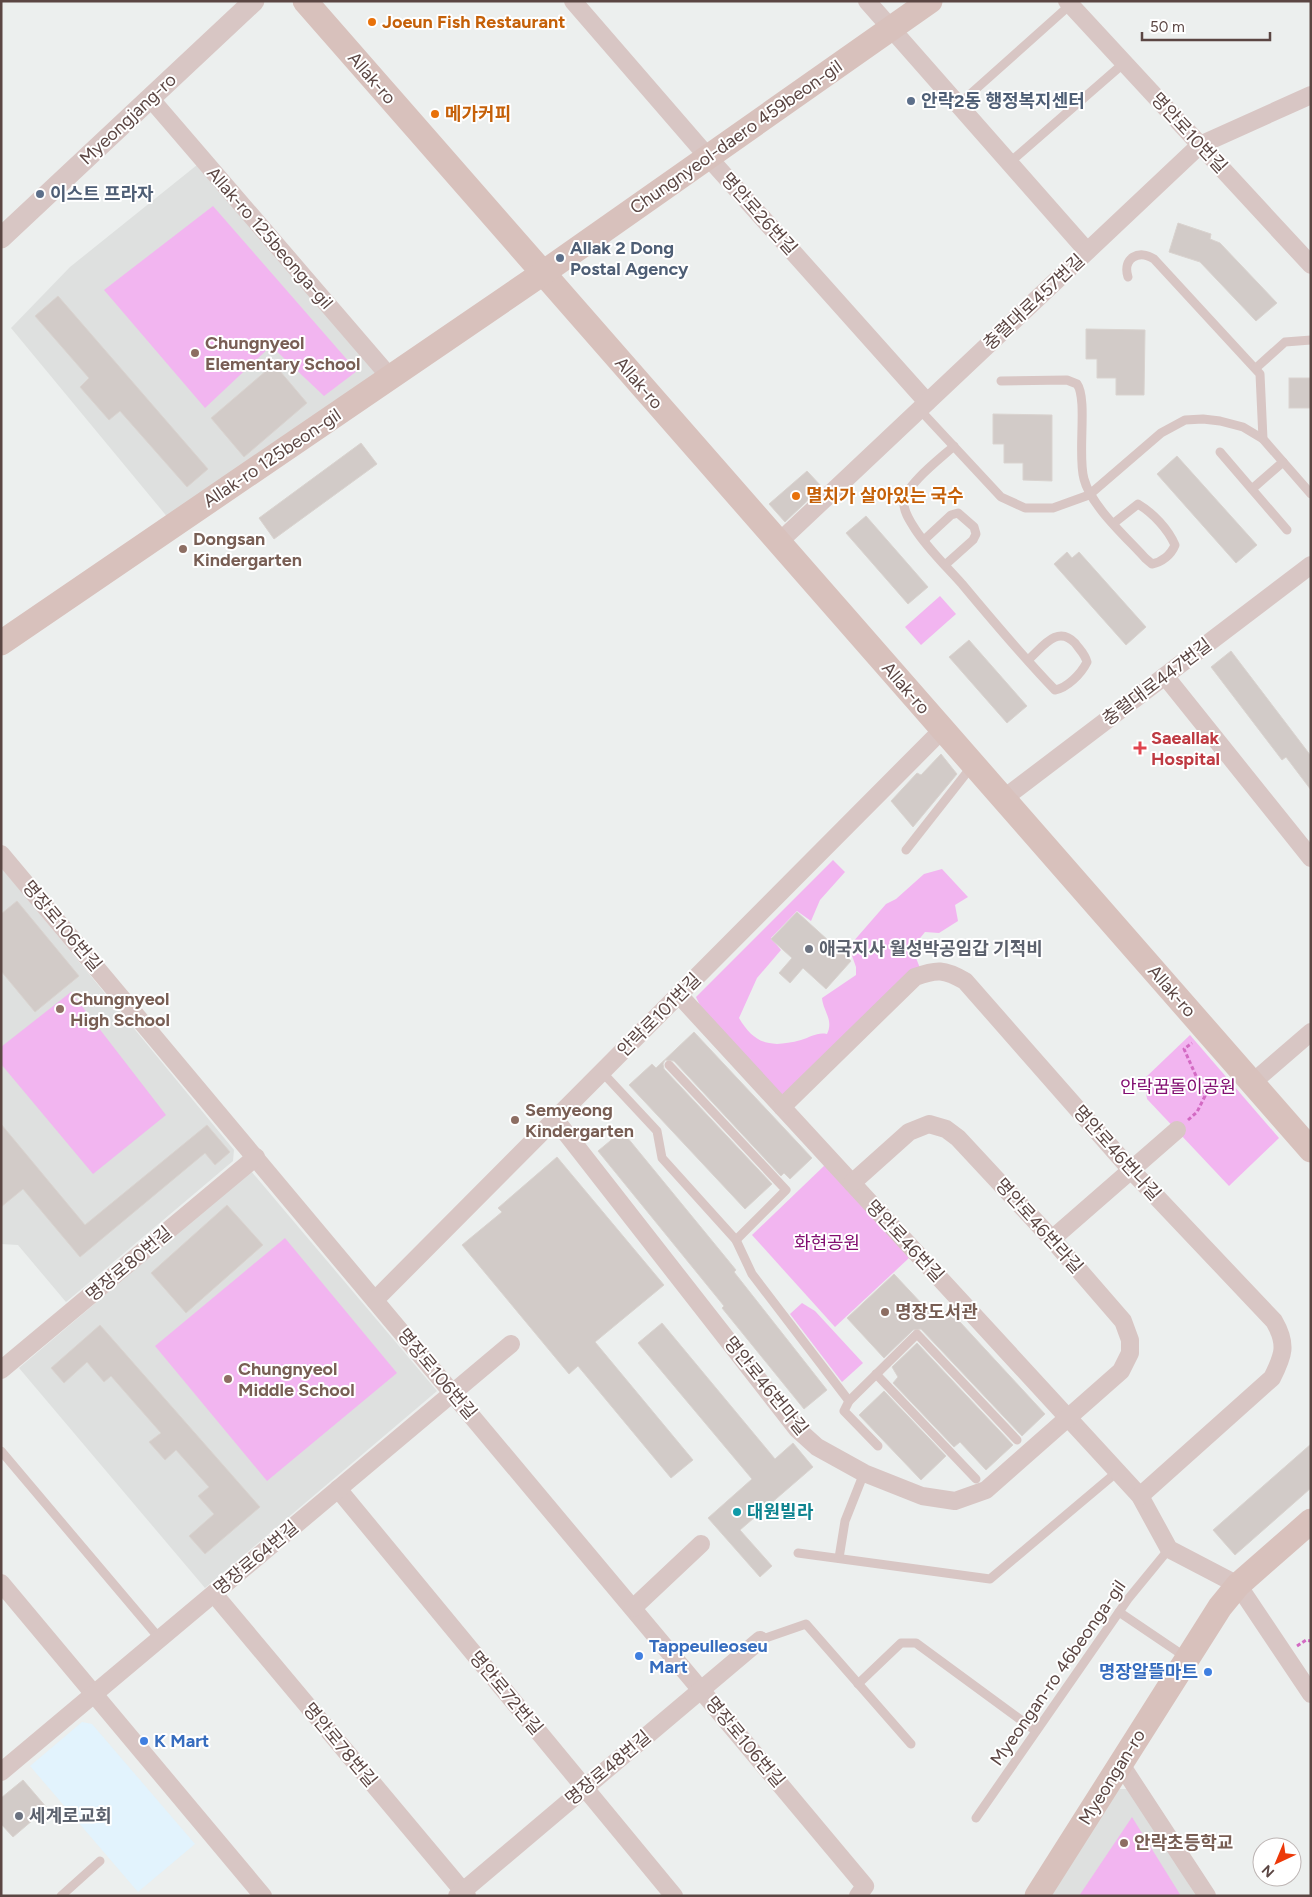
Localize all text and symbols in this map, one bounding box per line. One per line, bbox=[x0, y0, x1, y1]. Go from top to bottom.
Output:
scale bar bbox=[1142, 10, 1270, 42]
place label: Joeun Fish Restaurant bbox=[382, 11, 565, 33]
marker: Joeun Fish Restaurant bbox=[366, 16, 378, 28]
text: 50 m bbox=[1150, 18, 1185, 36]
street label: Allak-ro bbox=[343, 47, 401, 109]
street label: Chungnyeol-daero 459beon-gil bbox=[626, 55, 846, 219]
street label: Myeongjang-ro bbox=[75, 69, 181, 169]
street label: 명안로10번길 bbox=[1146, 88, 1232, 178]
place label: 안락2동 행정복지센터 bbox=[921, 90, 1085, 112]
marker: 안락2동 행정복지센터 bbox=[905, 95, 917, 107]
place label: 메가커피 bbox=[445, 103, 511, 125]
marker: 메가커피 bbox=[429, 108, 441, 120]
street label: Allak-ro 125beonga-gil bbox=[202, 162, 338, 314]
street label: 명안로26번길 bbox=[716, 168, 802, 260]
place label: 이스트 프라자 bbox=[50, 183, 154, 205]
marker: 이스트 프라자 bbox=[34, 188, 46, 200]
place label: Allak 2 Dong Postal Agency bbox=[570, 237, 689, 280]
street label: 충렬대로457번길 bbox=[979, 249, 1089, 355]
marker: Allak 2 Dong Postal Agency bbox=[554, 252, 566, 264]
place label: Chungnyeol Elementary School bbox=[205, 332, 360, 375]
marker: Chungnyeol Elementary School bbox=[189, 347, 201, 359]
street label: Allak-ro bbox=[610, 352, 668, 414]
street label: Allak-ro 125beon-gil bbox=[199, 404, 345, 512]
place label: 멸치가 살아있는 국수 bbox=[806, 485, 964, 507]
marker: 멸치가 살아있는 국수 bbox=[790, 490, 802, 502]
place label: Dongsan Kindergarten bbox=[193, 528, 302, 571]
marker: Dongsan Kindergarten bbox=[177, 543, 189, 555]
street label: 충렬대로447번길 bbox=[1098, 634, 1216, 730]
street label: Allak-ro bbox=[877, 657, 935, 719]
place label: Saeallak Hospital bbox=[1151, 727, 1220, 770]
marker: Saeallak Hospital bbox=[1133, 741, 1147, 755]
street label: 명장로106번길 bbox=[18, 876, 106, 976]
place label: 애국지사 월성박공임갑 기적비 bbox=[819, 938, 1043, 960]
marker: 애국지사 월성박공임갑 기적비 bbox=[803, 943, 815, 955]
street label: Allak-ro bbox=[1143, 960, 1201, 1022]
street label: 안락로101번길 bbox=[613, 969, 705, 1061]
place label: Chungnyeol High School bbox=[70, 988, 170, 1031]
marker: Chungnyeol High School bbox=[54, 1003, 66, 1015]
park label: 안락꿈돌이공원 bbox=[1120, 1076, 1236, 1098]
place label: Semyeong Kindergarten bbox=[525, 1099, 634, 1142]
street label: 명안로46번나길 bbox=[1068, 1101, 1166, 1205]
marker: Semyeong Kindergarten bbox=[509, 1114, 521, 1126]
street label: 명안로46번라길 bbox=[990, 1174, 1088, 1278]
street label: 명안로46번길 bbox=[861, 1195, 949, 1287]
street label: 명장로80번길 bbox=[82, 1222, 176, 1306]
park label: 화현공원 bbox=[794, 1232, 860, 1254]
place label: 명장도서관 bbox=[895, 1301, 978, 1323]
marker: 명장도서관 bbox=[879, 1306, 891, 1318]
street label: 명장로106번길 bbox=[393, 1324, 481, 1424]
street label: 명안로46번마길 bbox=[719, 1332, 813, 1440]
place label: Chungnyeol Middle School bbox=[238, 1358, 355, 1401]
marker: Chungnyeol Middle School bbox=[222, 1373, 234, 1385]
place label: 대원빌라 bbox=[747, 1501, 814, 1523]
marker: 대원빌라 bbox=[731, 1506, 743, 1518]
street label: 명장로64번길 bbox=[209, 1516, 303, 1600]
street label: Myeongan-ro 46beonga-gil bbox=[986, 1576, 1130, 1770]
place label: Tappeulleoseu Mart bbox=[649, 1635, 768, 1678]
street label: 명안로72번길 bbox=[465, 1647, 547, 1739]
marker: Tappeulleoseu Mart bbox=[633, 1650, 645, 1662]
place label: 명장알뜰마트 bbox=[1099, 1661, 1198, 1683]
marker: 명장알뜰마트 bbox=[1202, 1666, 1214, 1678]
street label: 명장로106번길 bbox=[701, 1692, 789, 1792]
street label: 명안로78번길 bbox=[298, 1698, 382, 1792]
street label: Myeongan-ro bbox=[1074, 1725, 1150, 1829]
street label: 명장로48번길 bbox=[561, 1726, 655, 1810]
place label: K Mart bbox=[154, 1730, 209, 1752]
marker: K Mart bbox=[138, 1735, 150, 1747]
place label: 세계로교회 bbox=[29, 1805, 112, 1827]
marker: 세계로교회 bbox=[13, 1810, 25, 1822]
place label: 안락초등학교 bbox=[1134, 1832, 1233, 1854]
marker: 안락초등학교 bbox=[1118, 1837, 1130, 1849]
north arrow bbox=[1252, 1837, 1302, 1887]
text: N bbox=[1259, 1861, 1278, 1881]

